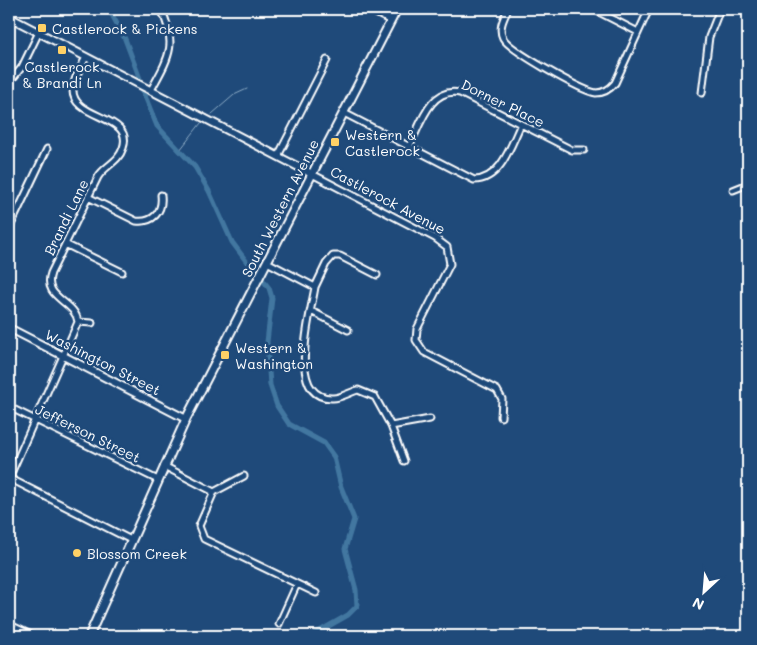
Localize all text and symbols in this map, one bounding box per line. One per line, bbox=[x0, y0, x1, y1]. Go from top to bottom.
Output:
place label: Castlerock & Pickens bbox=[52, 19, 198, 38]
marker: Castlerock & Pickens bbox=[36, 22, 48, 34]
marker: Castlerock & Brandi Ln bbox=[56, 44, 68, 56]
place label: Castlerock & Brandi Ln bbox=[22, 57, 102, 92]
street label: Dorner Place bbox=[458, 75, 548, 131]
place label: Western & Castlerock bbox=[345, 125, 420, 160]
street label: South Western Avenue bbox=[237, 136, 323, 280]
marker: Western & Castlerock bbox=[329, 136, 341, 148]
street label: Castlerock Avenue bbox=[327, 162, 449, 238]
street label: Brandi Lane bbox=[39, 176, 93, 258]
street label: Washington Street bbox=[42, 325, 164, 399]
place label: Western & Washington bbox=[235, 338, 313, 373]
marker: Western & Washington bbox=[219, 349, 231, 361]
street label: Jefferson Street bbox=[32, 399, 144, 467]
place label: Blossom Creek bbox=[87, 544, 187, 563]
marker: Blossom Creek bbox=[71, 547, 83, 559]
north arrow bbox=[680, 568, 730, 618]
text: N bbox=[689, 593, 707, 615]

